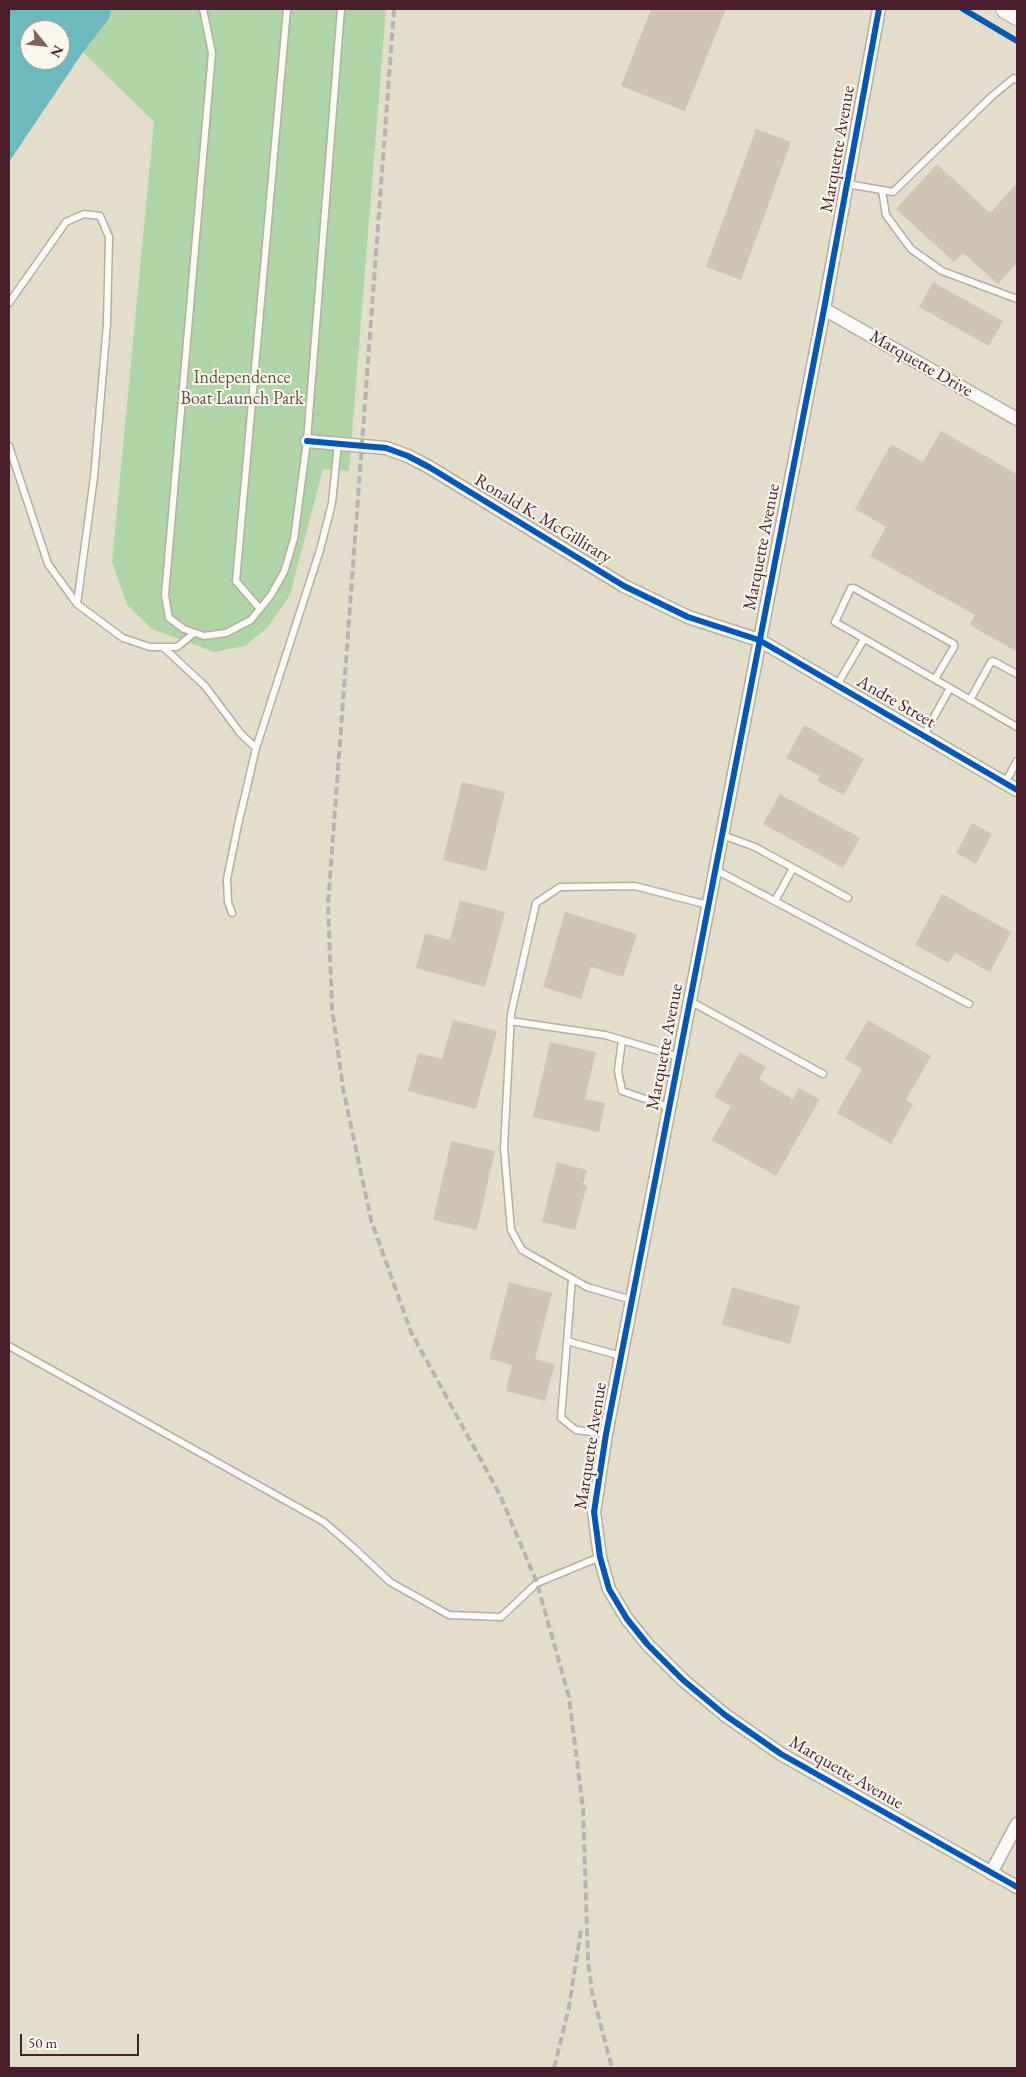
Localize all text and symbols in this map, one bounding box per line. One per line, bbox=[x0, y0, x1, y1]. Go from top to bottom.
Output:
north arrow bbox=[20, 20, 70, 70]
text: N bbox=[47, 42, 68, 61]
street label: Marquette Avenue bbox=[816, 84, 860, 214]
street label: Marquette Drive bbox=[866, 326, 976, 402]
park label: Independence Boat Launch Park bbox=[180, 367, 304, 409]
street label: Ronald K. McGillirary bbox=[470, 469, 616, 569]
street label: Marquette Avenue bbox=[739, 482, 785, 612]
street label: Andre Street bbox=[853, 671, 939, 733]
street label: Marquette Avenue bbox=[642, 982, 688, 1112]
street label: Marquette Avenue bbox=[570, 1381, 612, 1511]
street label: Marquette Avenue bbox=[785, 1732, 907, 1814]
scale bar bbox=[22, 2024, 141, 2056]
text: 50 m bbox=[28, 2033, 57, 2052]

